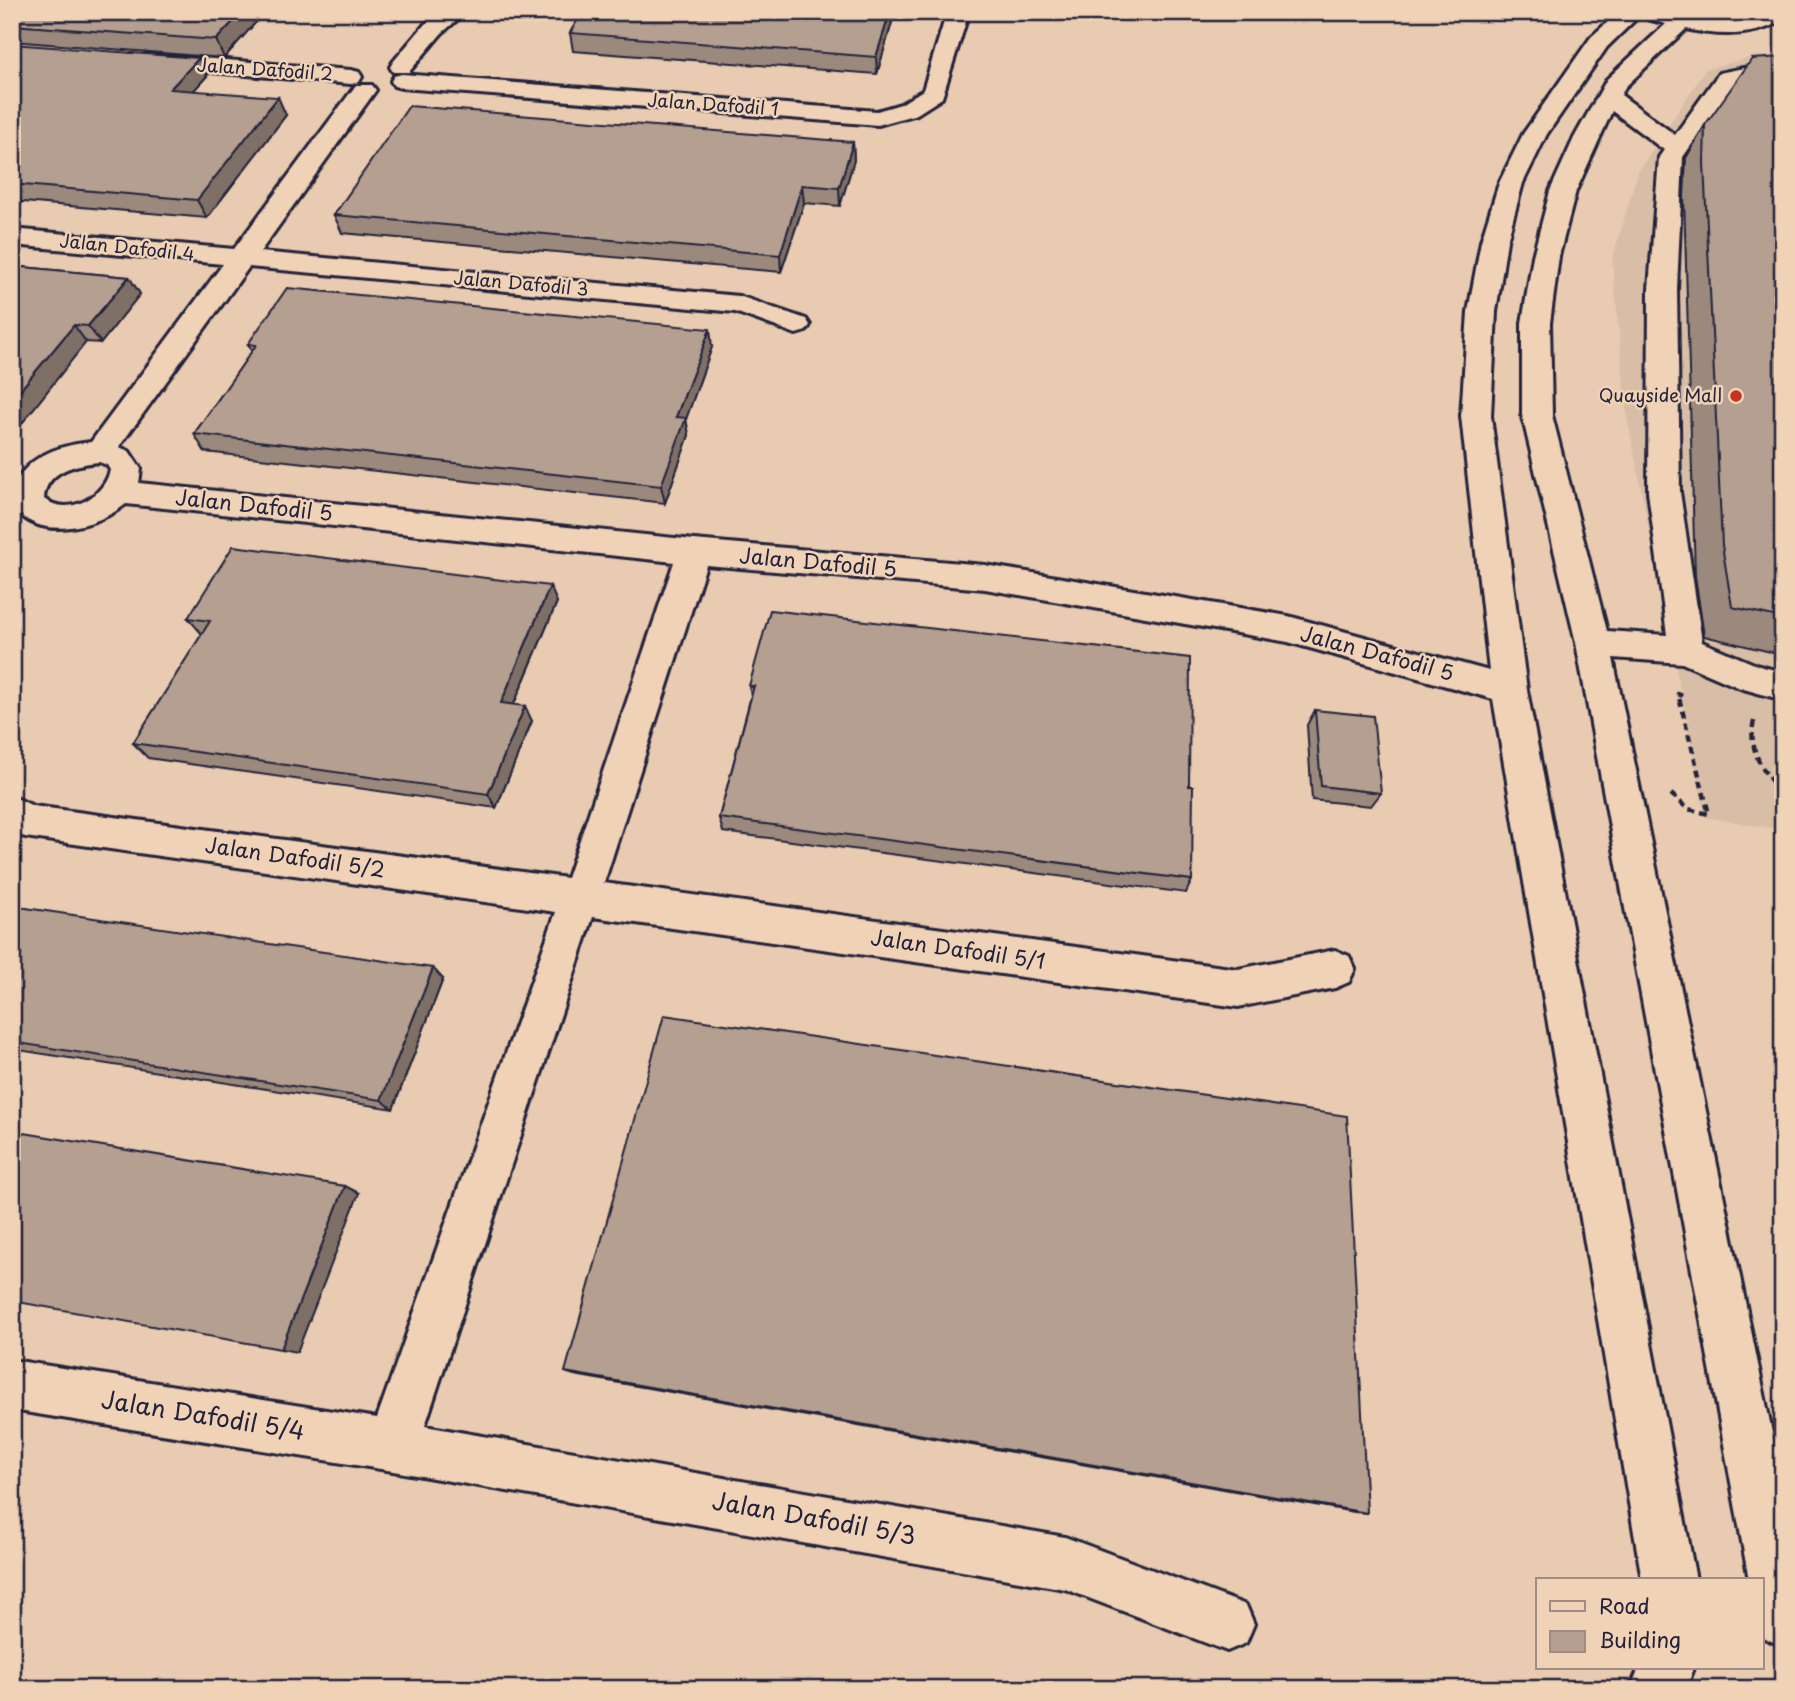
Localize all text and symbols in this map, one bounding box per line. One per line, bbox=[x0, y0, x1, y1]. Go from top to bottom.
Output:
street label: Jalan Dafodil 2 bbox=[196, 50, 334, 87]
street label: Jalan Dafodil 1 bbox=[647, 85, 780, 122]
street label: Jalan Dafodil 4 bbox=[58, 226, 196, 267]
street label: Jalan Dafodil 3 bbox=[453, 263, 590, 302]
place label: Quayside Mall bbox=[1599, 381, 1722, 408]
marker: Quayside Mall bbox=[1728, 388, 1744, 404]
street label: Jalan Dafodil 5 bbox=[174, 480, 334, 528]
street label: Jalan Dafodil 5 bbox=[738, 538, 898, 584]
street label: Jalan Dafodil 5 bbox=[1297, 616, 1458, 688]
street label: Jalan Dafodil 5/2 bbox=[203, 828, 387, 884]
street label: Jalan Dafodil 5/1 bbox=[869, 920, 1048, 976]
street label: Jalan Dafodil 5/4 bbox=[99, 1380, 308, 1448]
street label: Jalan Dafodil 5/3 bbox=[710, 1481, 919, 1553]
legend bbox=[1536, 1578, 1764, 1670]
text: Road bbox=[1599, 1589, 1650, 1621]
text: Building bbox=[1599, 1623, 1681, 1655]

